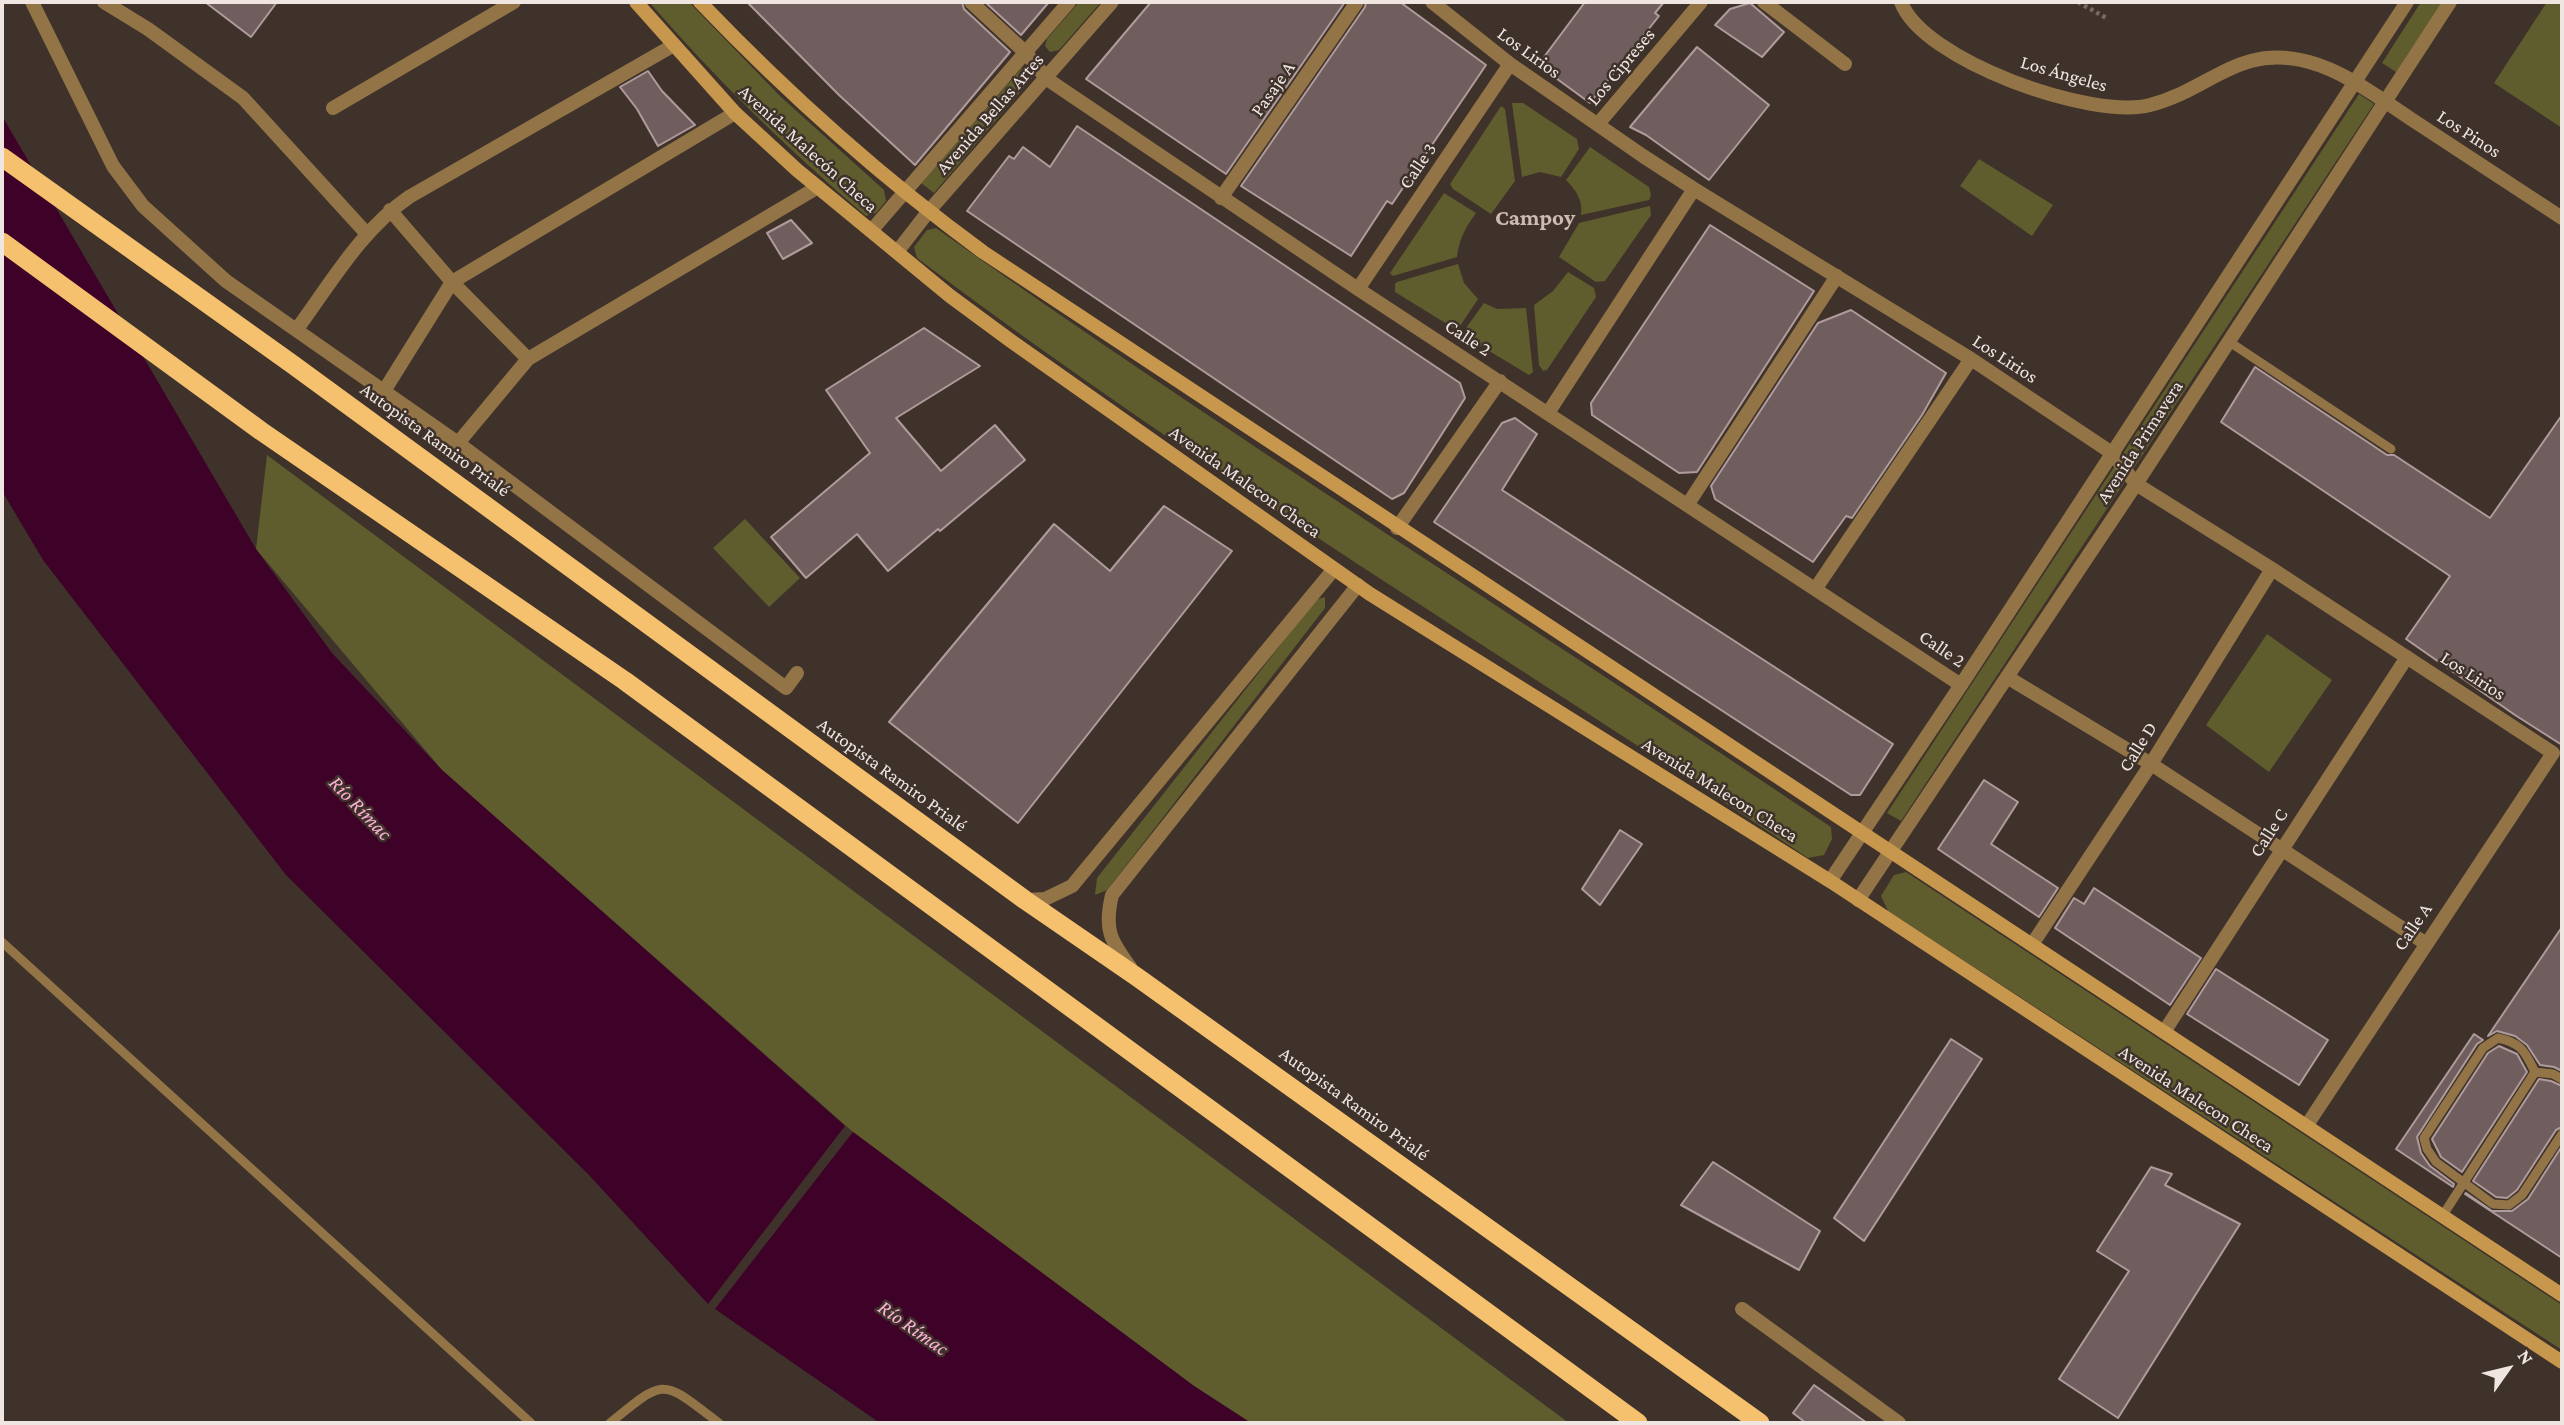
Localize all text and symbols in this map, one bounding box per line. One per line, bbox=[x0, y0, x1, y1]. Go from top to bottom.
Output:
street label: Los Lirios bbox=[1493, 22, 1565, 84]
street label: Los Cipreses bbox=[1582, 24, 1660, 110]
street label: Avenida Bellas Artes bbox=[931, 49, 1049, 179]
street label: Los Ángeles bbox=[2018, 51, 2110, 97]
street label: Pasaje A bbox=[1246, 57, 1300, 121]
street label: Avenida Malecón Checa bbox=[733, 80, 883, 218]
street label: Los Pinos bbox=[2433, 105, 2505, 163]
street label: Calle 3 bbox=[1394, 139, 1442, 193]
district label: Campoy bbox=[1495, 204, 1575, 232]
street label: Calle 2 bbox=[1440, 315, 1496, 361]
street label: Los Lirios bbox=[1968, 330, 2042, 388]
street label: Avenida Primavera bbox=[2092, 376, 2188, 508]
street label: Autopista Ramiro Prialé bbox=[356, 378, 514, 502]
street label: Avenida Malecon Checa bbox=[1165, 421, 1325, 543]
street label: Calle 2 bbox=[1915, 625, 1969, 673]
street label: Los Lirios bbox=[2436, 647, 2510, 705]
street label: Autopista Ramiro Prialé bbox=[813, 713, 971, 837]
street label: Calle D bbox=[2114, 718, 2162, 776]
street label: Avenida Malecon Checa bbox=[1638, 733, 1802, 847]
water label: Río Rímac bbox=[323, 771, 397, 845]
street label: Calle C bbox=[2245, 805, 2293, 861]
street label: Calle A bbox=[2389, 899, 2437, 955]
street label: Avenida Malecon Checa bbox=[2114, 1040, 2278, 1158]
street label: Autopista Ramiro Prialé bbox=[1275, 1042, 1433, 1166]
water label: Río Rímac bbox=[873, 1295, 953, 1361]
north arrow bbox=[2473, 1334, 2543, 1404]
text: N bbox=[2513, 1346, 2538, 1368]

